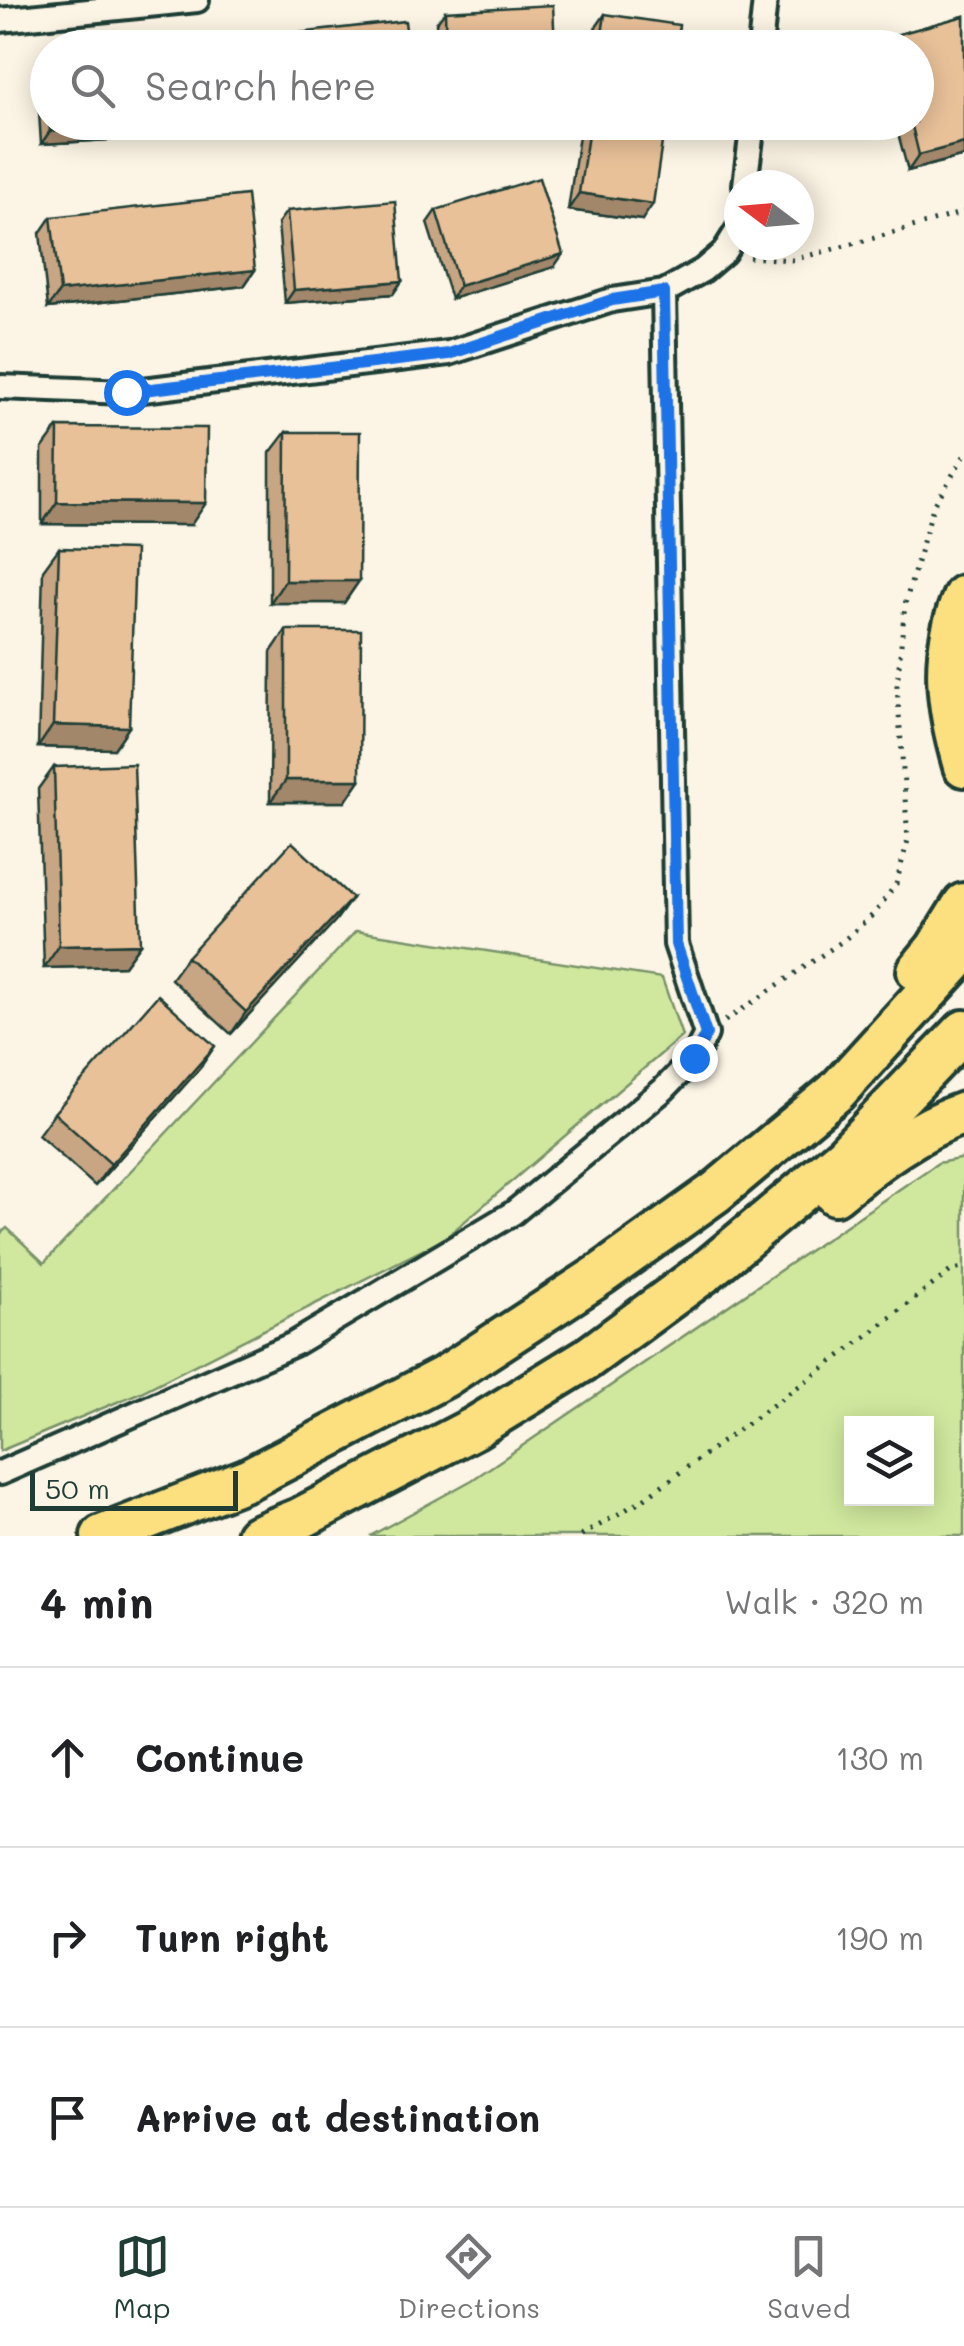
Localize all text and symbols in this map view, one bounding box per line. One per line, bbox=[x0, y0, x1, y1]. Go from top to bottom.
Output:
search box bbox=[30, 30, 934, 140]
icon: search bbox=[65, 58, 120, 113]
text: Search here bbox=[145, 60, 376, 110]
north arrow bbox=[724, 170, 814, 260]
route start bbox=[104, 370, 150, 416]
route end bbox=[672, 1036, 718, 1082]
map controls bbox=[844, 1416, 934, 1506]
button: layers bbox=[844, 1416, 934, 1506]
scale bar bbox=[30, 1466, 238, 1510]
text: 50 m bbox=[45, 1470, 110, 1506]
text: 4 min bbox=[40, 1574, 153, 1629]
text: Walk · 320 m bbox=[724, 1580, 924, 1622]
icon: ahead bbox=[40, 1730, 95, 1785]
text: Continue bbox=[135, 1732, 304, 1782]
text: 130 m bbox=[835, 1736, 924, 1778]
icon: right bbox=[40, 1910, 95, 1965]
text: Turn right bbox=[135, 1912, 329, 1962]
text: 190 m bbox=[835, 1916, 924, 1958]
icon: arrive bbox=[40, 2090, 95, 2145]
text: Arrive at destination bbox=[135, 2092, 540, 2142]
tab: Map bbox=[114, 2229, 171, 2325]
tab: Directions bbox=[398, 2229, 540, 2325]
tab: Saved bbox=[767, 2229, 850, 2325]

